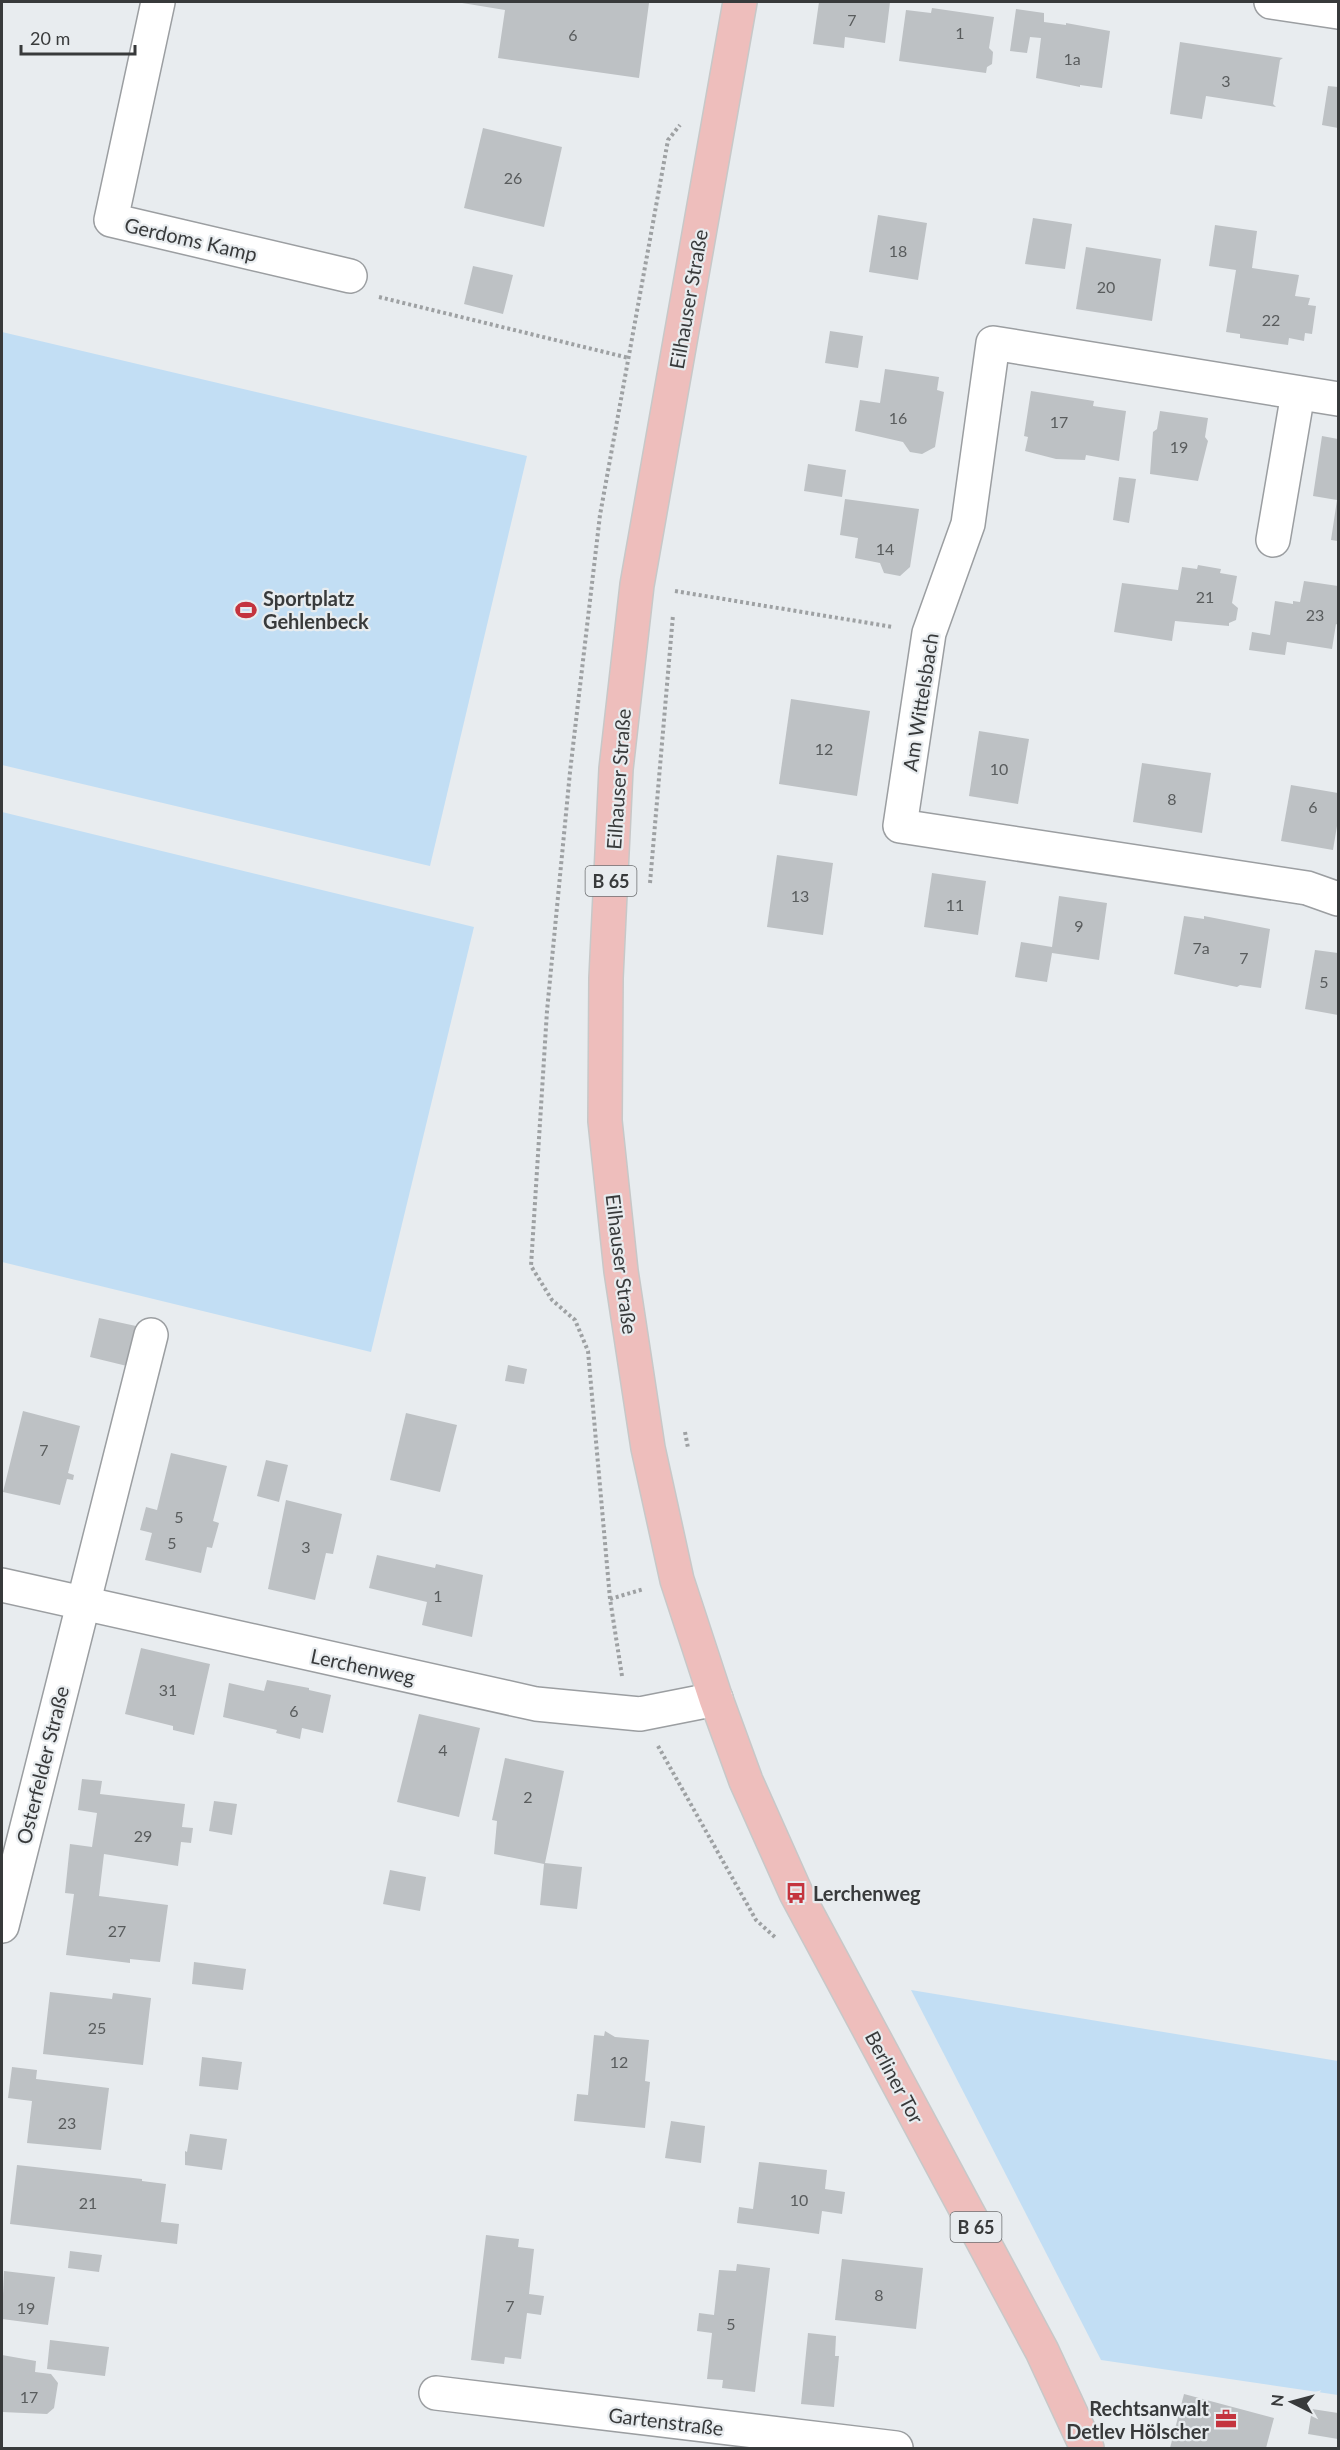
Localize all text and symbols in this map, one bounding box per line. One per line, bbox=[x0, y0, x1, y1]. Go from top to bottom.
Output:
house number: 7 bbox=[847, 10, 857, 29]
scale bar bbox=[21, 18, 135, 56]
house number: 1 bbox=[955, 23, 965, 42]
house number: 6 bbox=[568, 25, 578, 44]
text: 20 m bbox=[30, 27, 70, 49]
house number: 1a bbox=[1063, 49, 1081, 68]
house number: 3 bbox=[1221, 71, 1231, 90]
house number: 26 bbox=[504, 168, 522, 187]
street label: Gerdoms Kamp bbox=[122, 212, 260, 266]
street label: Eilhauser Straße bbox=[664, 227, 712, 371]
house number: 18 bbox=[889, 241, 907, 260]
house number: 20 bbox=[1097, 277, 1115, 296]
house number: 22 bbox=[1262, 310, 1280, 329]
house number: 16 bbox=[889, 408, 907, 427]
house number: 17 bbox=[1050, 412, 1068, 431]
house number: 19 bbox=[1170, 437, 1188, 456]
house number: 14 bbox=[876, 539, 894, 558]
place label: Sportplatz Gehlenbeck bbox=[263, 586, 369, 633]
house number: 21 bbox=[1196, 587, 1214, 606]
sports icon: Sportplatz Gehlenbeck bbox=[234, 598, 258, 622]
house number: 23 bbox=[1306, 605, 1324, 624]
street label: Am Wittelsbach bbox=[897, 631, 943, 773]
street label: Eilhauser Straße bbox=[601, 708, 635, 850]
house number: 12 bbox=[815, 739, 833, 758]
house number: 10 bbox=[990, 759, 1008, 778]
house number: 8 bbox=[1167, 789, 1177, 808]
house number: 6 bbox=[1308, 797, 1318, 816]
road number: B 65 bbox=[586, 866, 636, 896]
house number: 13 bbox=[791, 886, 809, 905]
house number: 11 bbox=[946, 895, 964, 914]
house number: 9 bbox=[1074, 916, 1084, 935]
house number: 7a bbox=[1192, 938, 1210, 957]
house number: 7 bbox=[1239, 948, 1249, 967]
house number: 5 bbox=[1319, 972, 1329, 991]
street label: Eilhauser Straße bbox=[601, 1192, 643, 1336]
house number: 7 bbox=[39, 1440, 49, 1459]
house number: 5 bbox=[174, 1507, 184, 1526]
house number: 5 bbox=[167, 1533, 177, 1552]
house number: 3 bbox=[301, 1537, 311, 1556]
house number: 1 bbox=[433, 1586, 443, 1605]
street label: Lerchenweg bbox=[309, 1643, 417, 1689]
house number: 31 bbox=[159, 1680, 177, 1699]
street label: Osterfelder Straße bbox=[11, 1684, 73, 1846]
house number: 6 bbox=[289, 1701, 299, 1720]
house number: 4 bbox=[438, 1740, 448, 1759]
house number: 2 bbox=[523, 1787, 533, 1806]
house number: 29 bbox=[134, 1826, 152, 1845]
bus stop icon: Lerchenweg bbox=[784, 1881, 808, 1905]
place label: Lerchenweg bbox=[813, 1881, 921, 1905]
house number: 27 bbox=[108, 1921, 126, 1940]
house number: 25 bbox=[88, 2018, 106, 2037]
street label: Berliner Tor bbox=[861, 2027, 930, 2128]
house number: 12 bbox=[610, 2052, 628, 2071]
house number: 23 bbox=[58, 2113, 76, 2132]
house number: 10 bbox=[790, 2190, 808, 2209]
house number: 21 bbox=[79, 2193, 97, 2212]
road number: B 65 bbox=[950, 2212, 1002, 2242]
house number: 8 bbox=[874, 2285, 884, 2304]
house number: 7 bbox=[505, 2296, 515, 2315]
house number: 19 bbox=[17, 2298, 35, 2317]
house number: 5 bbox=[726, 2314, 736, 2333]
north arrow bbox=[1262, 2372, 1322, 2432]
house number: 17 bbox=[20, 2387, 38, 2406]
text: N bbox=[1266, 2393, 1287, 2408]
place label: Rechtsanwalt Detlev Hölscher bbox=[1066, 2396, 1210, 2443]
street label: Gartenstraße bbox=[607, 2402, 725, 2440]
office icon: Rechtsanwalt Detlev Hölscher bbox=[1214, 2407, 1238, 2431]

